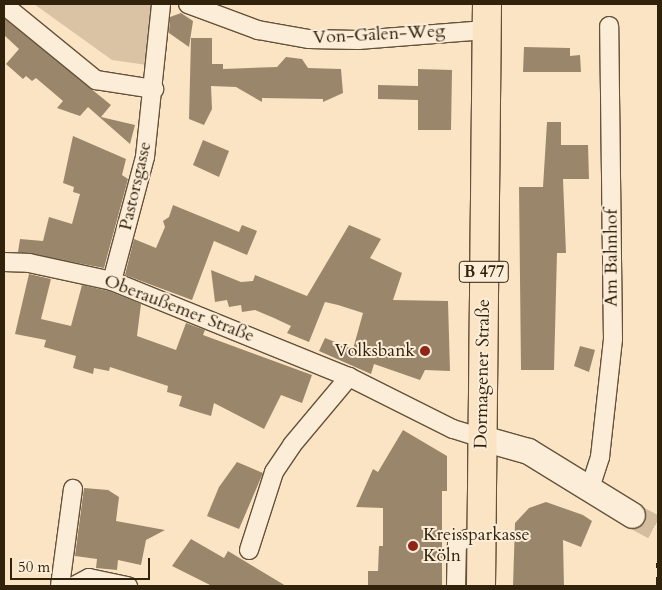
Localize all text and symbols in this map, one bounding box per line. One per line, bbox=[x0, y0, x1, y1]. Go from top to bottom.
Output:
street label: Von-Galen-Weg bbox=[312, 21, 446, 49]
street label: Pastorsgasse bbox=[115, 139, 157, 233]
street label: Am Bahnhof bbox=[601, 209, 623, 307]
road number: B 477 bbox=[458, 258, 510, 286]
street label: Oberaußemer Straße bbox=[101, 270, 257, 348]
street label: Dormagener Straße bbox=[471, 299, 495, 449]
place label: Volksbank bbox=[335, 340, 415, 362]
marker: Volksbank bbox=[419, 345, 431, 357]
place label: Kreissparkasse Köln bbox=[423, 525, 530, 568]
marker: Kreissparkasse Köln bbox=[407, 540, 419, 552]
scale bar bbox=[12, 548, 152, 580]
text: 50 m bbox=[18, 557, 50, 577]

